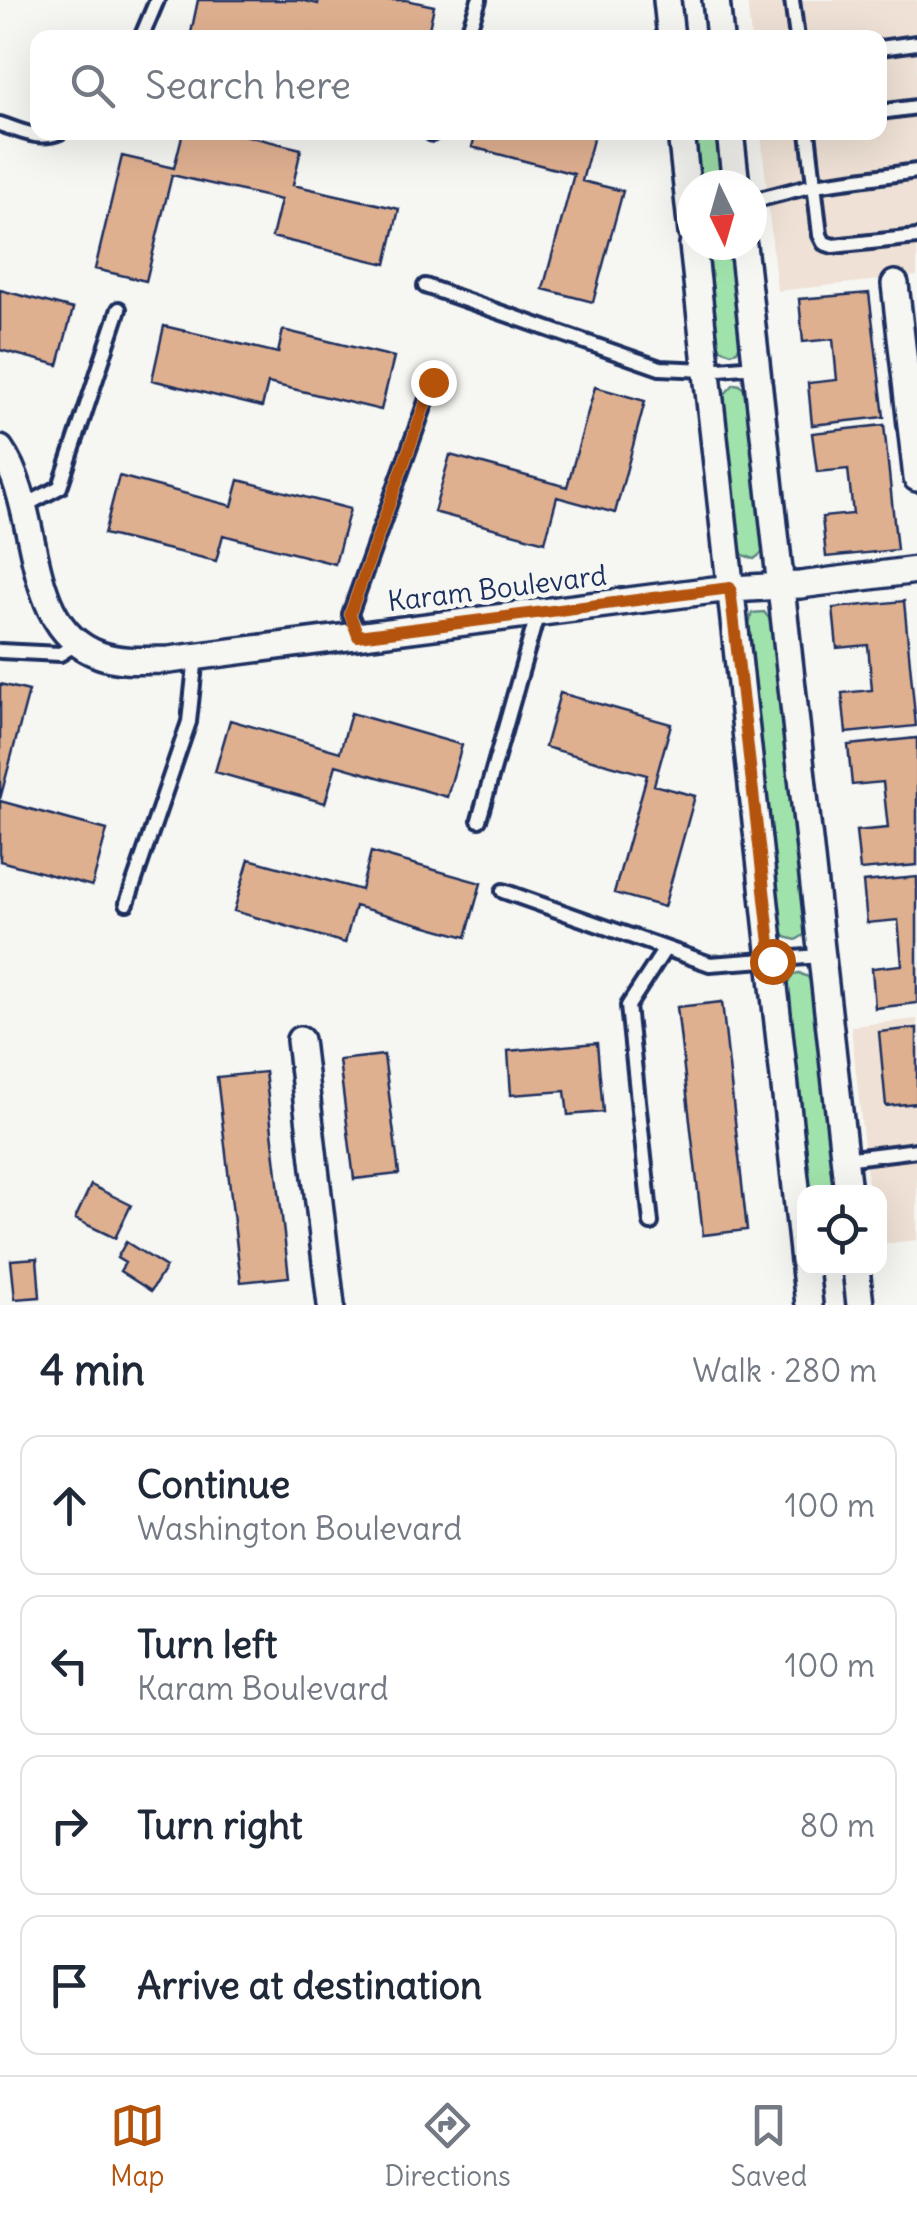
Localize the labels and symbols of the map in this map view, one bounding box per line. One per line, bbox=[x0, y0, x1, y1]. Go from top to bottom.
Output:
north arrow bbox=[677, 170, 767, 260]
route end bbox=[411, 360, 457, 406]
street label: Karam Boulevard bbox=[386, 557, 608, 619]
route start bbox=[750, 939, 796, 985]

